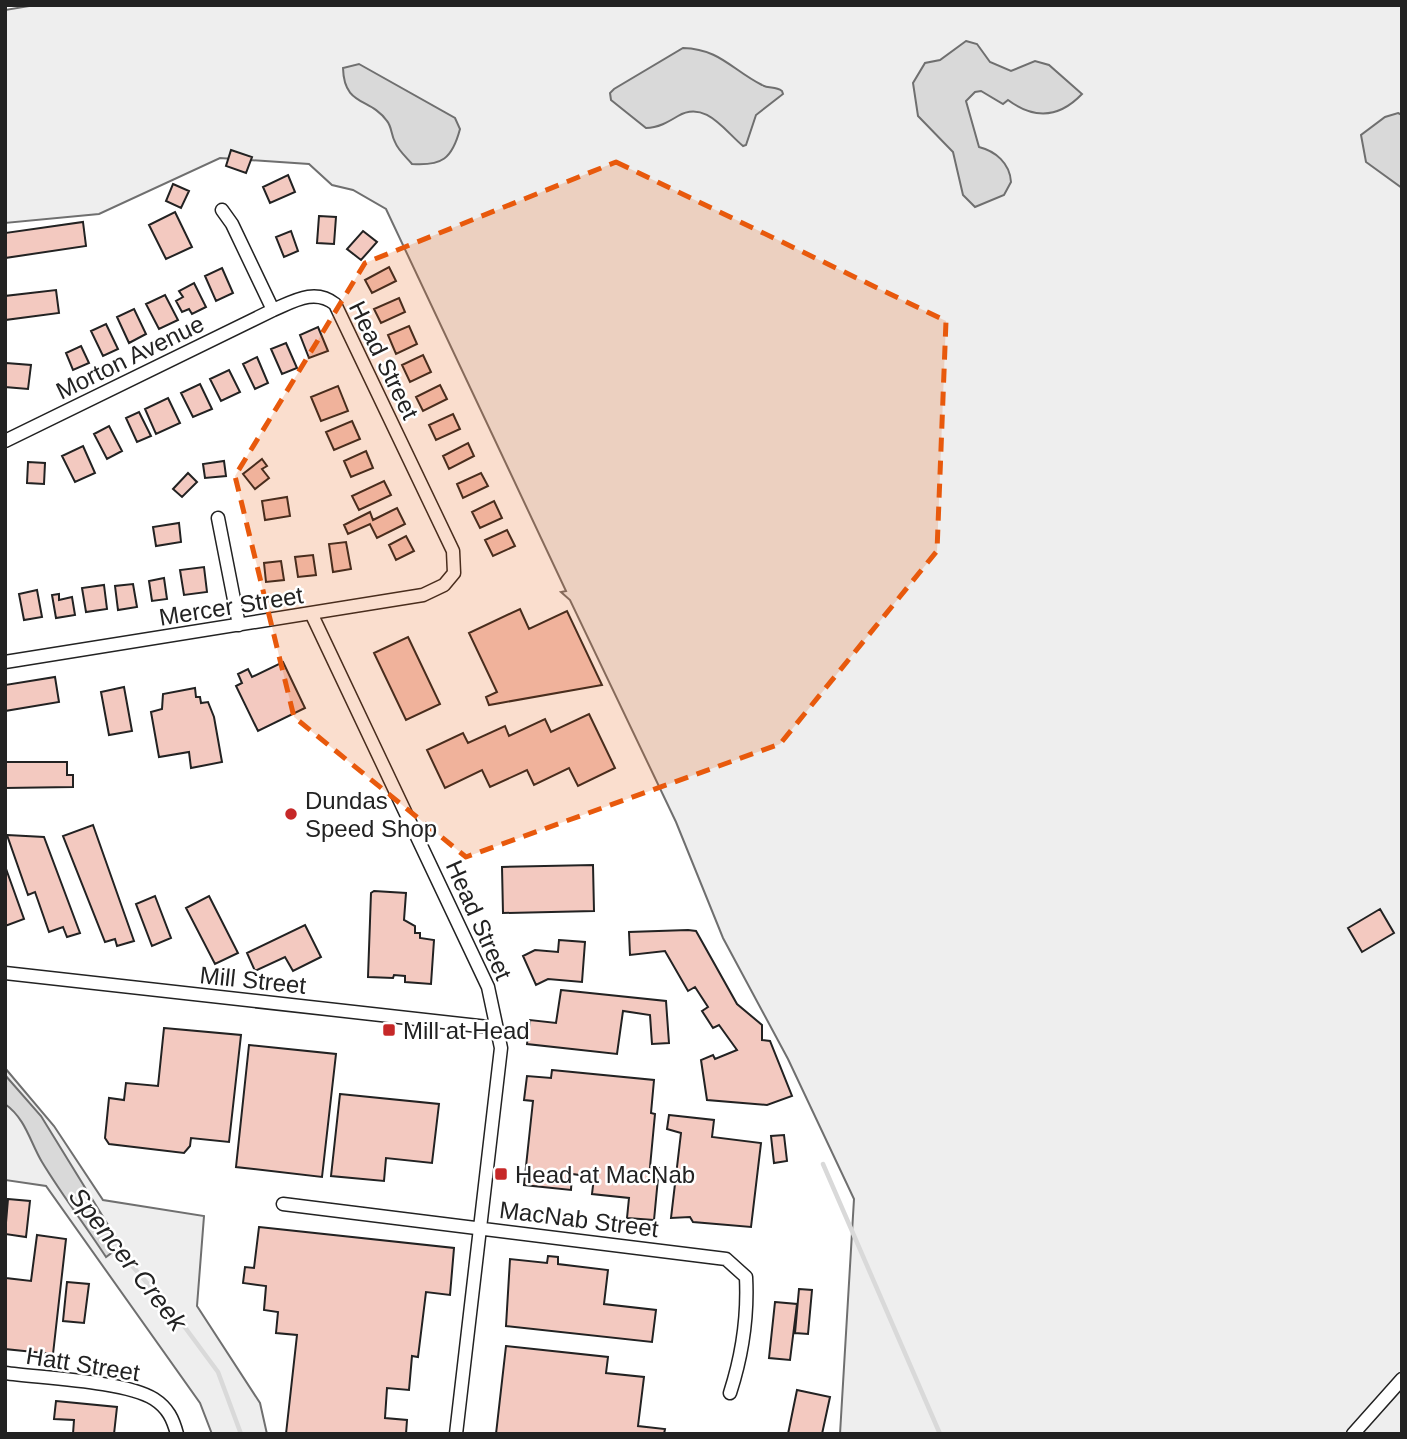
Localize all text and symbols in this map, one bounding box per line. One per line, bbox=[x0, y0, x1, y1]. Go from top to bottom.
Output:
street label: Head Street bbox=[344, 297, 424, 424]
street label: Morton Avenue bbox=[52, 310, 208, 404]
street label: Mercer Street bbox=[157, 581, 305, 631]
place label: Dundas Speed Shop bbox=[305, 787, 437, 842]
marker: Dundas Speed Shop bbox=[283, 806, 299, 822]
street label: Head Street bbox=[441, 856, 518, 984]
street label: Mill Street bbox=[199, 961, 308, 999]
place label: Mill at Head bbox=[403, 1017, 530, 1044]
marker: Mill at Head bbox=[381, 1022, 397, 1038]
place label: Head at MacNab bbox=[515, 1161, 695, 1188]
marker: Head at MacNab bbox=[493, 1166, 509, 1182]
water label: Spencer Creek bbox=[63, 1181, 194, 1338]
street label: MacNab Street bbox=[498, 1196, 660, 1242]
street label: Hatt Street bbox=[24, 1342, 142, 1386]

